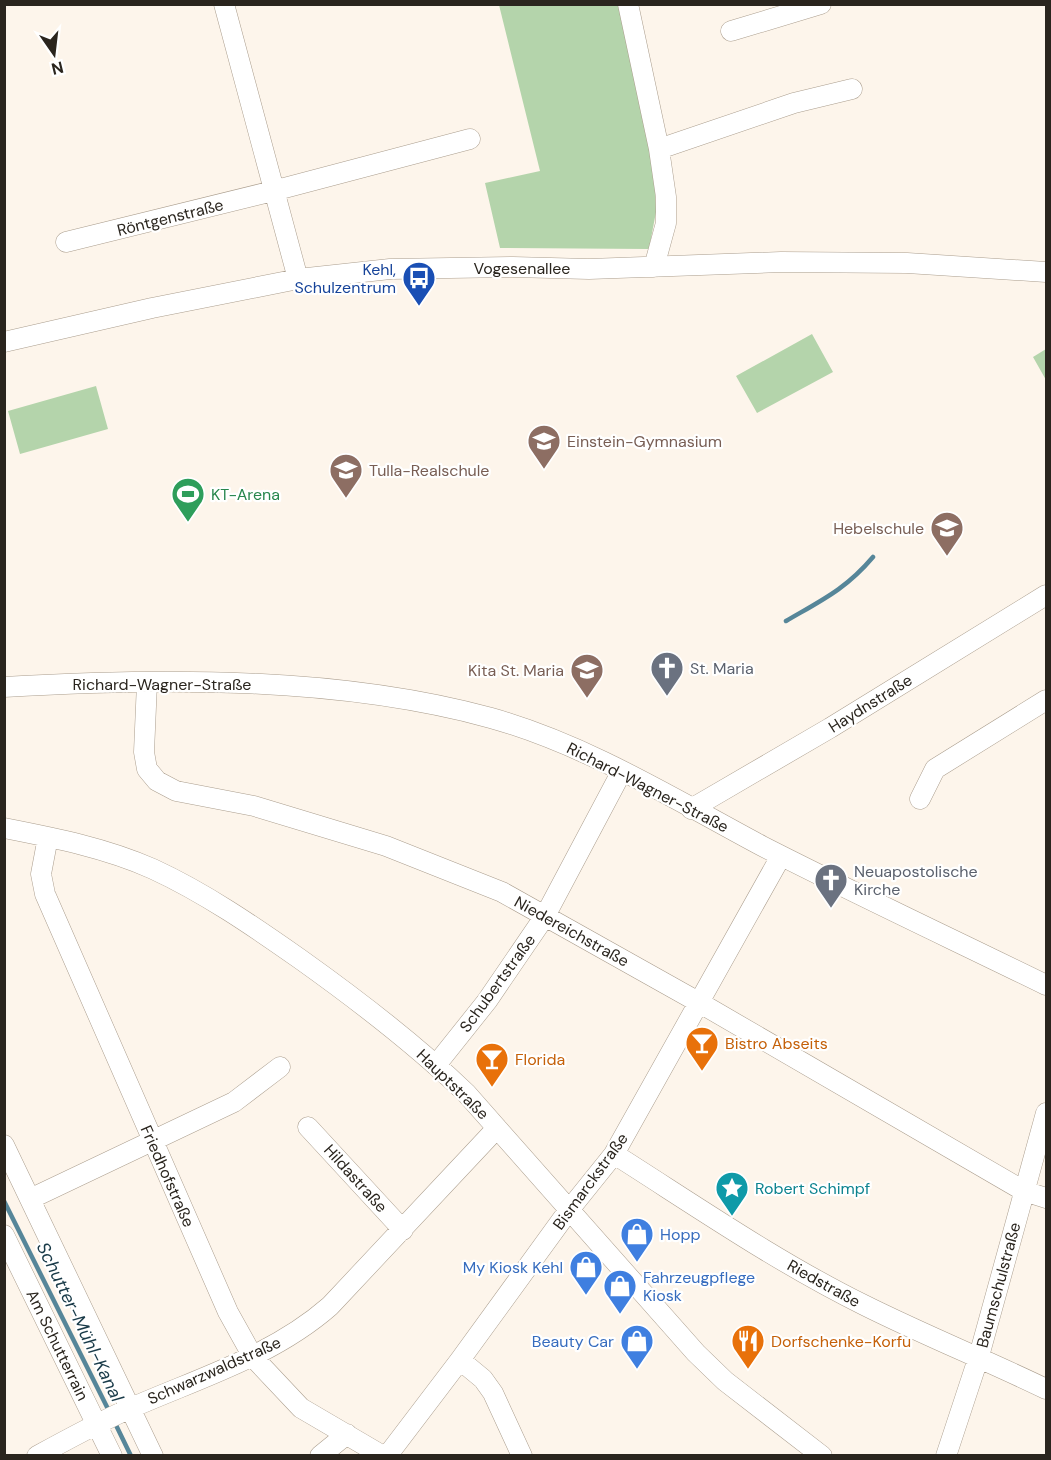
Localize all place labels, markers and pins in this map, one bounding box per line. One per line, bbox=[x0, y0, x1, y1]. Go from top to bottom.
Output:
place label: Kehl, Schulzentrum bbox=[294, 259, 396, 298]
bus stop icon: Kehl, Schulzentrum bbox=[401, 260, 437, 307]
school or university icon: Einstein-Gymnasium bbox=[526, 423, 562, 470]
place label: Einstein-Gymnasium bbox=[567, 431, 722, 452]
school or university icon: Tulla-Realschule bbox=[328, 452, 364, 499]
place label: Tulla-Realschule bbox=[369, 460, 489, 481]
sports icon: KT-Arena bbox=[170, 476, 206, 523]
place label: KT-Arena bbox=[211, 484, 280, 505]
school or university icon: Hebelschule bbox=[929, 510, 965, 557]
place label: Hebelschule bbox=[833, 518, 924, 539]
church icon: St. Maria bbox=[649, 650, 685, 697]
school or university icon: Kita St. Maria bbox=[569, 652, 605, 699]
place label: St. Maria bbox=[690, 658, 754, 679]
place label: Kita St. Maria bbox=[468, 660, 564, 681]
place label: Neuapostolische Kirche bbox=[854, 861, 978, 900]
church icon: Neuapostolische Kirche bbox=[813, 862, 849, 909]
bar icon: Bistro Abseits bbox=[684, 1025, 720, 1072]
place label: Bistro Abseits bbox=[725, 1033, 828, 1054]
bar icon: Florida bbox=[474, 1041, 510, 1088]
place label: Florida bbox=[515, 1049, 565, 1070]
place icon: Robert Schimpf bbox=[714, 1170, 750, 1217]
place label: Robert Schimpf bbox=[755, 1178, 870, 1199]
shop icon: Hopp bbox=[619, 1216, 655, 1263]
place label: Hopp bbox=[660, 1224, 700, 1245]
shop icon: My Kiosk Kehl bbox=[568, 1249, 604, 1296]
place label: My Kiosk Kehl bbox=[463, 1257, 563, 1278]
place label: Fahrzeugpflege Kiosk bbox=[643, 1267, 755, 1306]
shop icon: Fahrzeugpflege Kiosk bbox=[602, 1268, 638, 1315]
shop icon: Beauty Car bbox=[619, 1323, 655, 1370]
restaurant icon: Dorfschenke-Korfu bbox=[730, 1323, 766, 1370]
place label: Beauty Car bbox=[532, 1331, 614, 1352]
place label: Dorfschenke-Korfu bbox=[771, 1331, 911, 1352]

